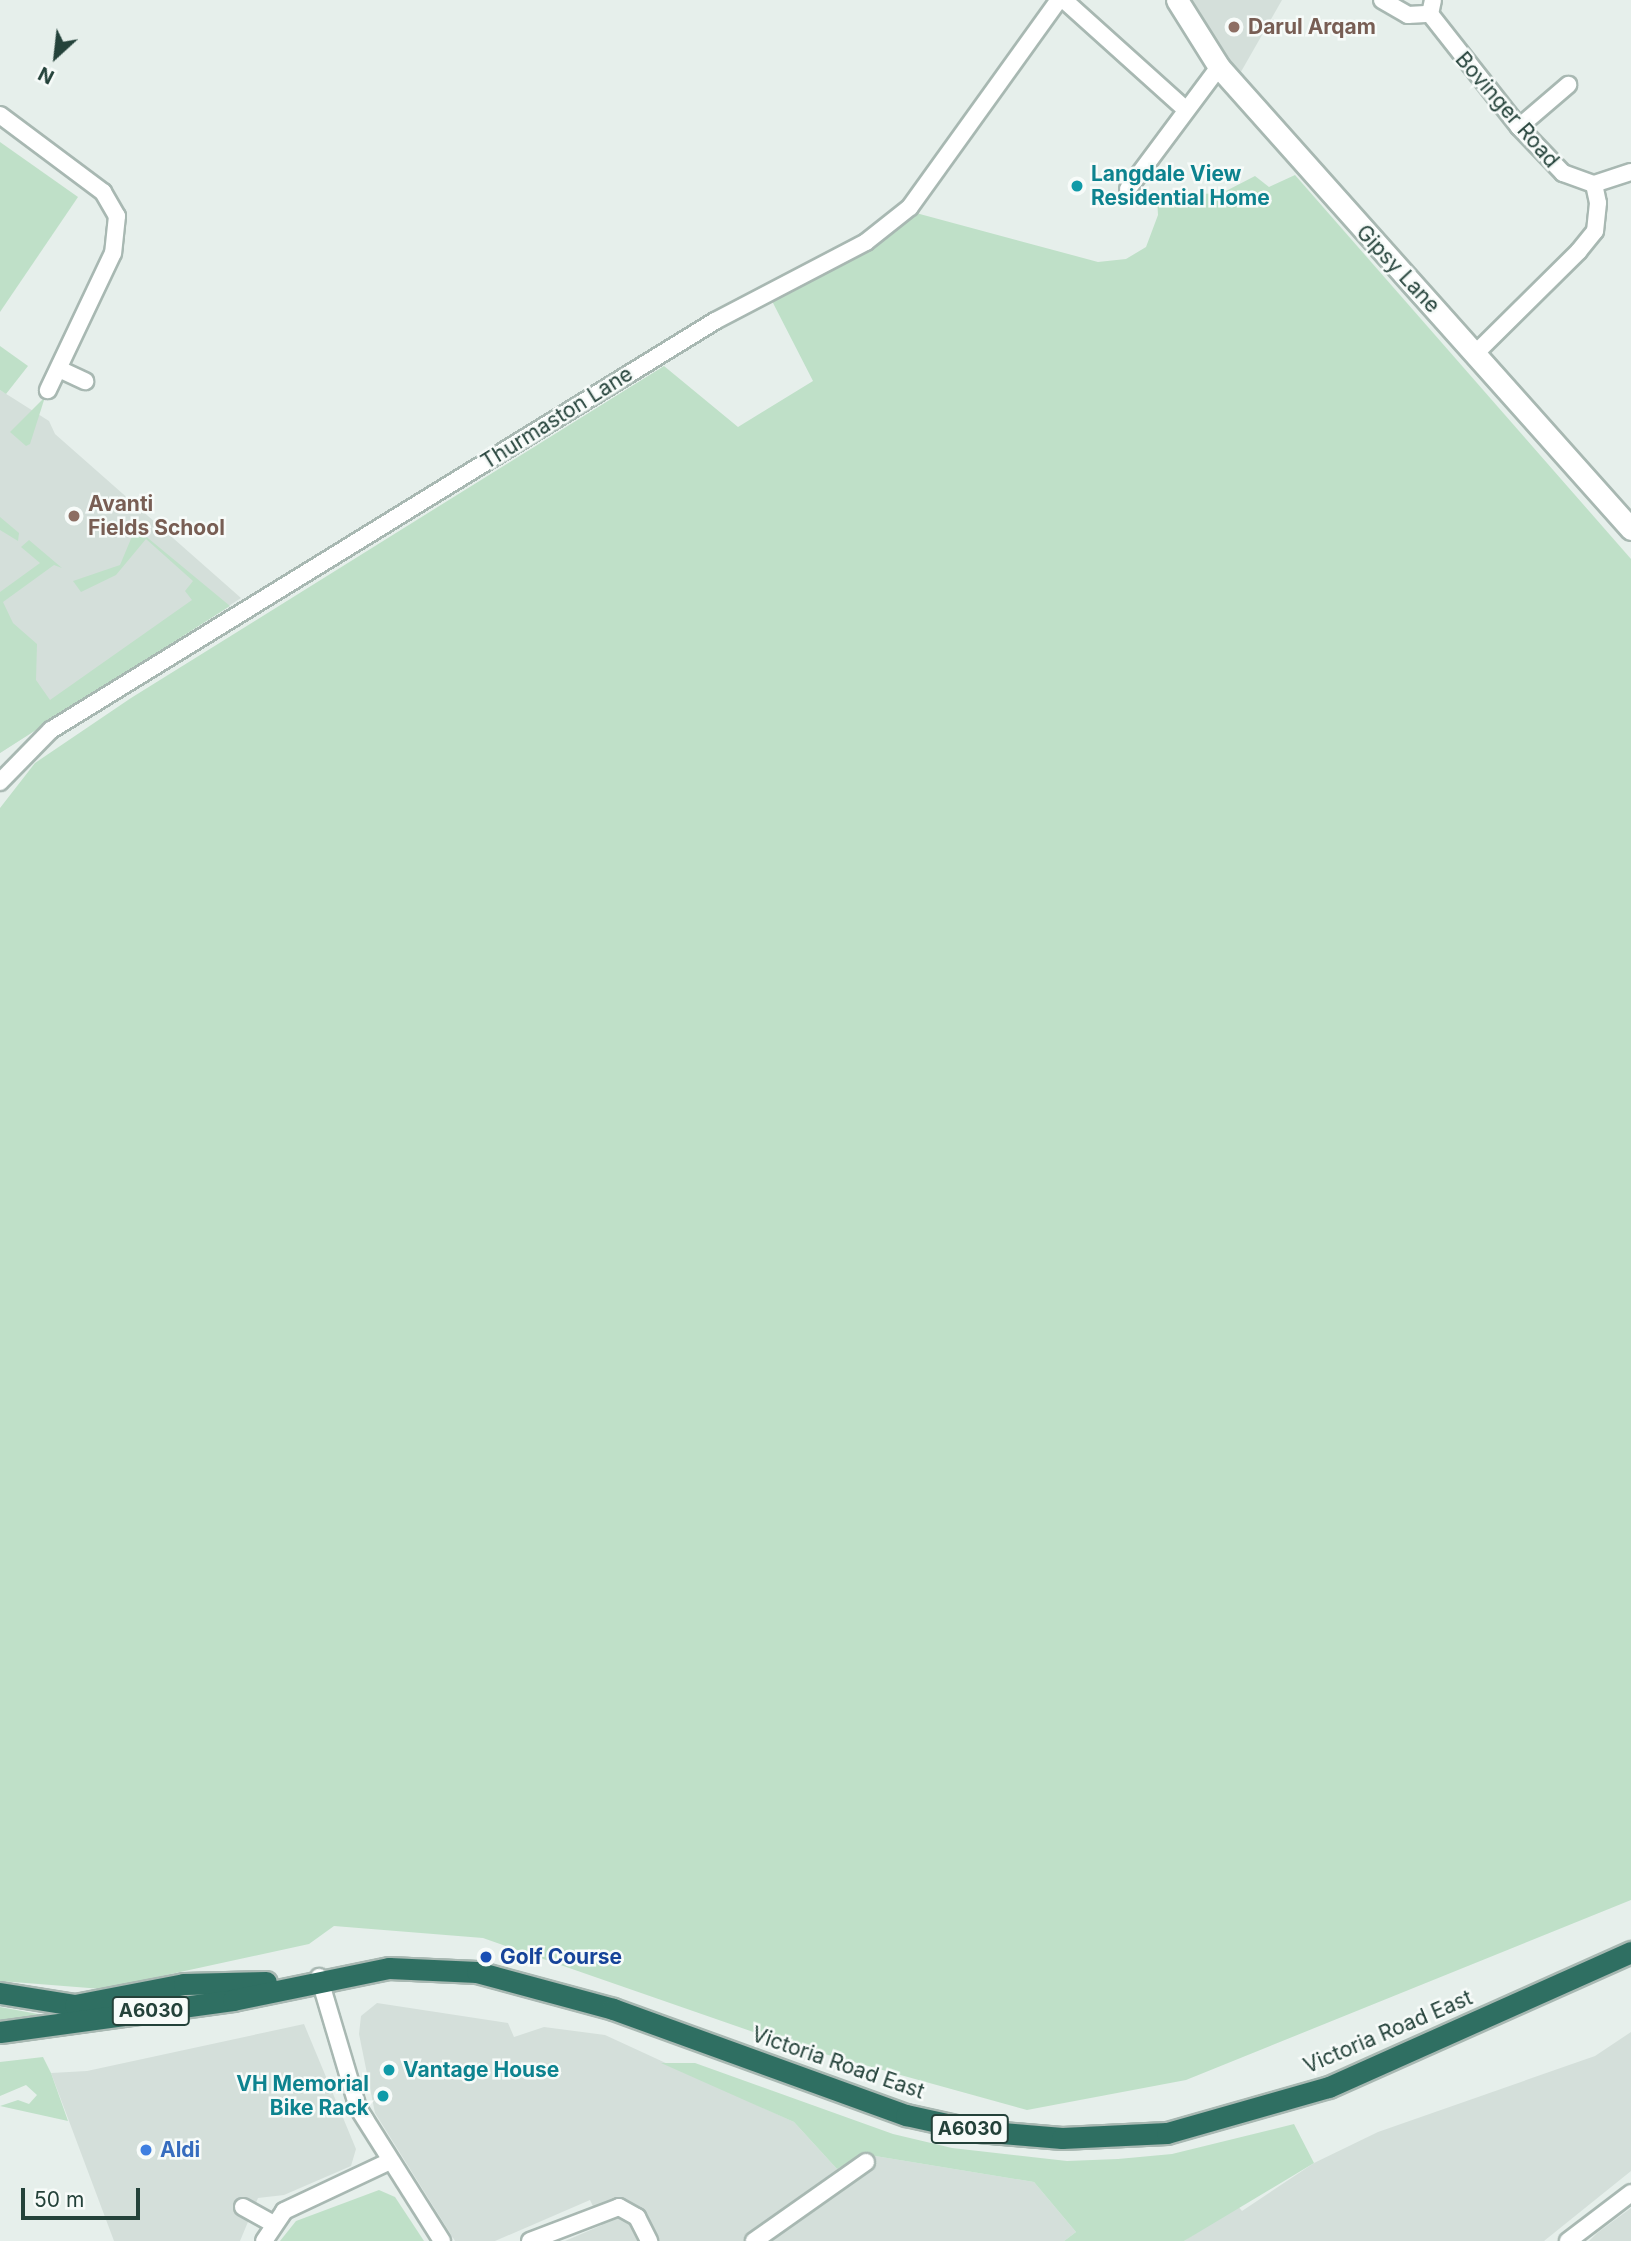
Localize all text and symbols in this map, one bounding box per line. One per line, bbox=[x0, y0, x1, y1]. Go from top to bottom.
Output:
place label: Darul Arqam bbox=[1248, 14, 1376, 40]
marker: Darul Arqam bbox=[1226, 19, 1242, 35]
north arrow bbox=[21, 21, 91, 91]
street label: Bovinger Road bbox=[1450, 47, 1564, 173]
text: N bbox=[35, 62, 58, 89]
place label: Langdale View Residential Home bbox=[1091, 161, 1270, 211]
marker: Langdale View Residential Home bbox=[1069, 178, 1085, 194]
street label: Gipsy Lane bbox=[1351, 220, 1445, 318]
street label: Thurmaston Lane bbox=[477, 361, 637, 475]
place label: Avanti Fields School bbox=[88, 491, 225, 541]
marker: Avanti Fields School bbox=[66, 508, 82, 524]
place label: Golf Course bbox=[500, 1944, 622, 1970]
marker: Golf Course bbox=[478, 1949, 494, 1965]
street label: Victoria Road East bbox=[1300, 1985, 1476, 2079]
road number: A6030 bbox=[111, 1996, 191, 2026]
street label: Victoria Road East bbox=[748, 2022, 928, 2104]
place label: Vantage House bbox=[403, 2057, 559, 2083]
marker: Vantage House bbox=[381, 2062, 397, 2078]
place label: VH Memorial Bike Rack bbox=[236, 2071, 369, 2121]
marker: VH Memorial Bike Rack bbox=[375, 2088, 391, 2104]
road number: A6030 bbox=[930, 2114, 1010, 2144]
place label: Aldi bbox=[160, 2137, 200, 2163]
marker: Aldi bbox=[138, 2142, 154, 2158]
scale bar bbox=[24, 2174, 144, 2218]
text: 50 m bbox=[34, 2187, 84, 2212]

